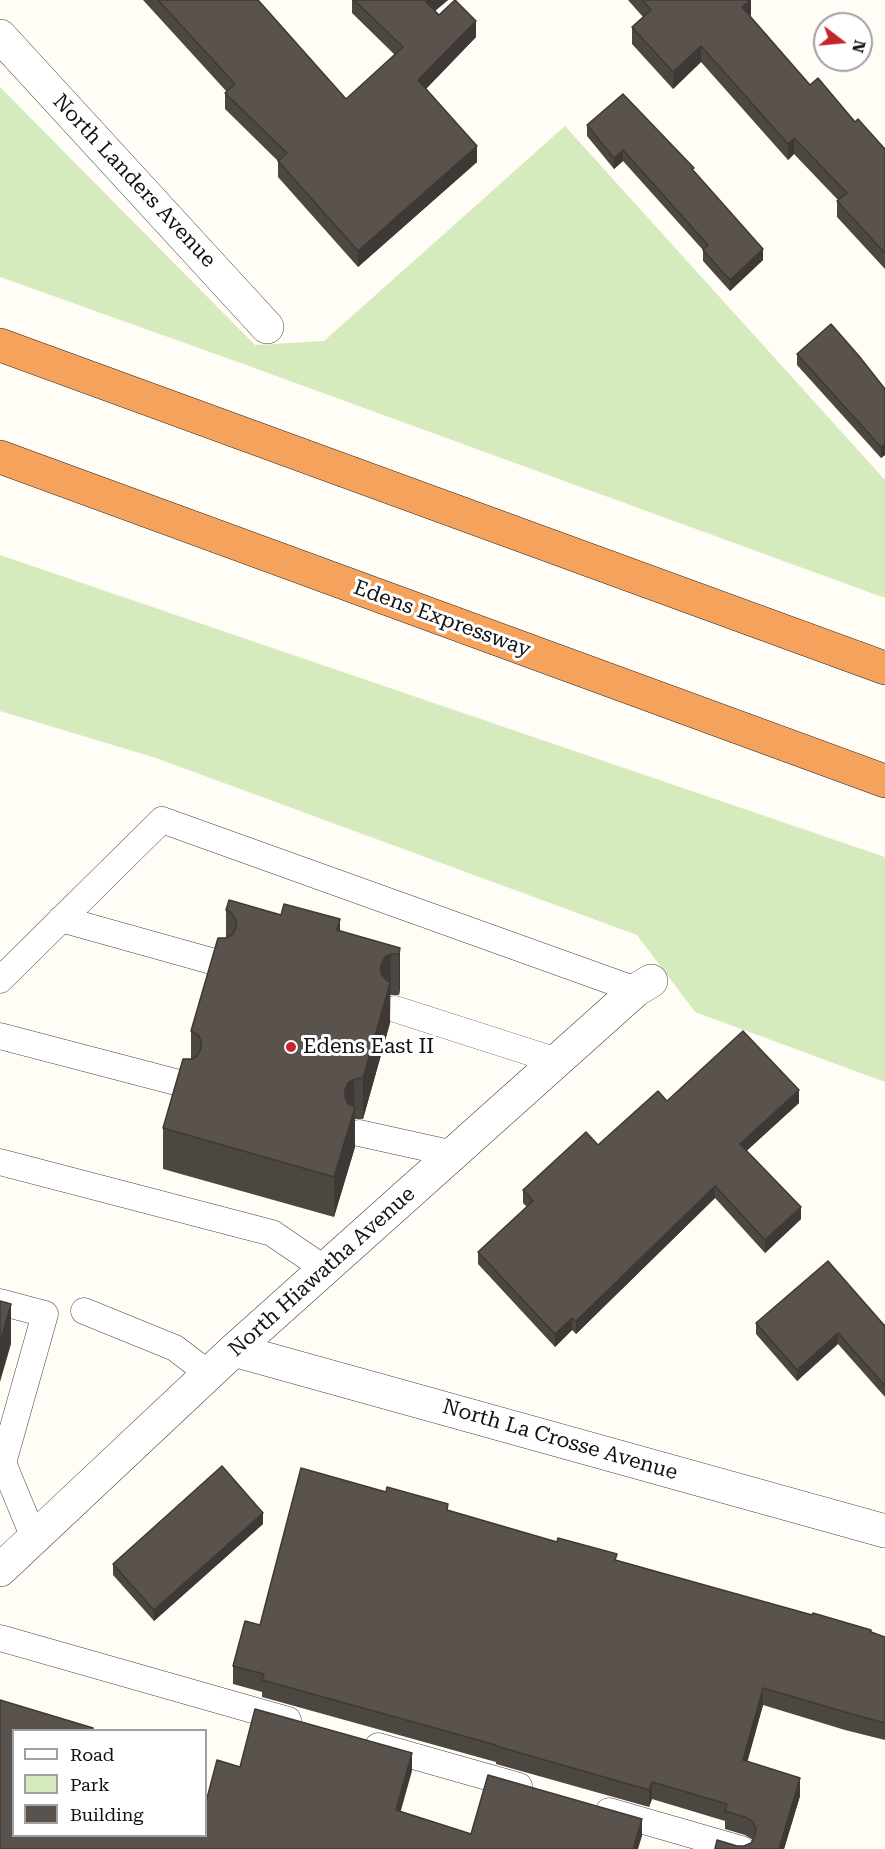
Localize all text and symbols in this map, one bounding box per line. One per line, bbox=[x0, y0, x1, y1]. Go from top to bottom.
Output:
north arrow bbox=[813, 12, 873, 72]
text: N bbox=[848, 38, 870, 55]
street label: North Landers Avenue bbox=[47, 89, 221, 273]
street label: Edens Expressway bbox=[350, 575, 534, 663]
place label: Edens East II bbox=[303, 1034, 434, 1060]
marker: Edens East II bbox=[284, 1040, 298, 1054]
street label: North Hiawatha Avenue bbox=[224, 1182, 420, 1362]
street label: North La Crosse Avenue bbox=[440, 1394, 680, 1486]
legend bbox=[12, 1729, 207, 1837]
text: Road bbox=[70, 1744, 114, 1765]
text: Park bbox=[70, 1774, 110, 1795]
text: Building bbox=[70, 1804, 144, 1825]

